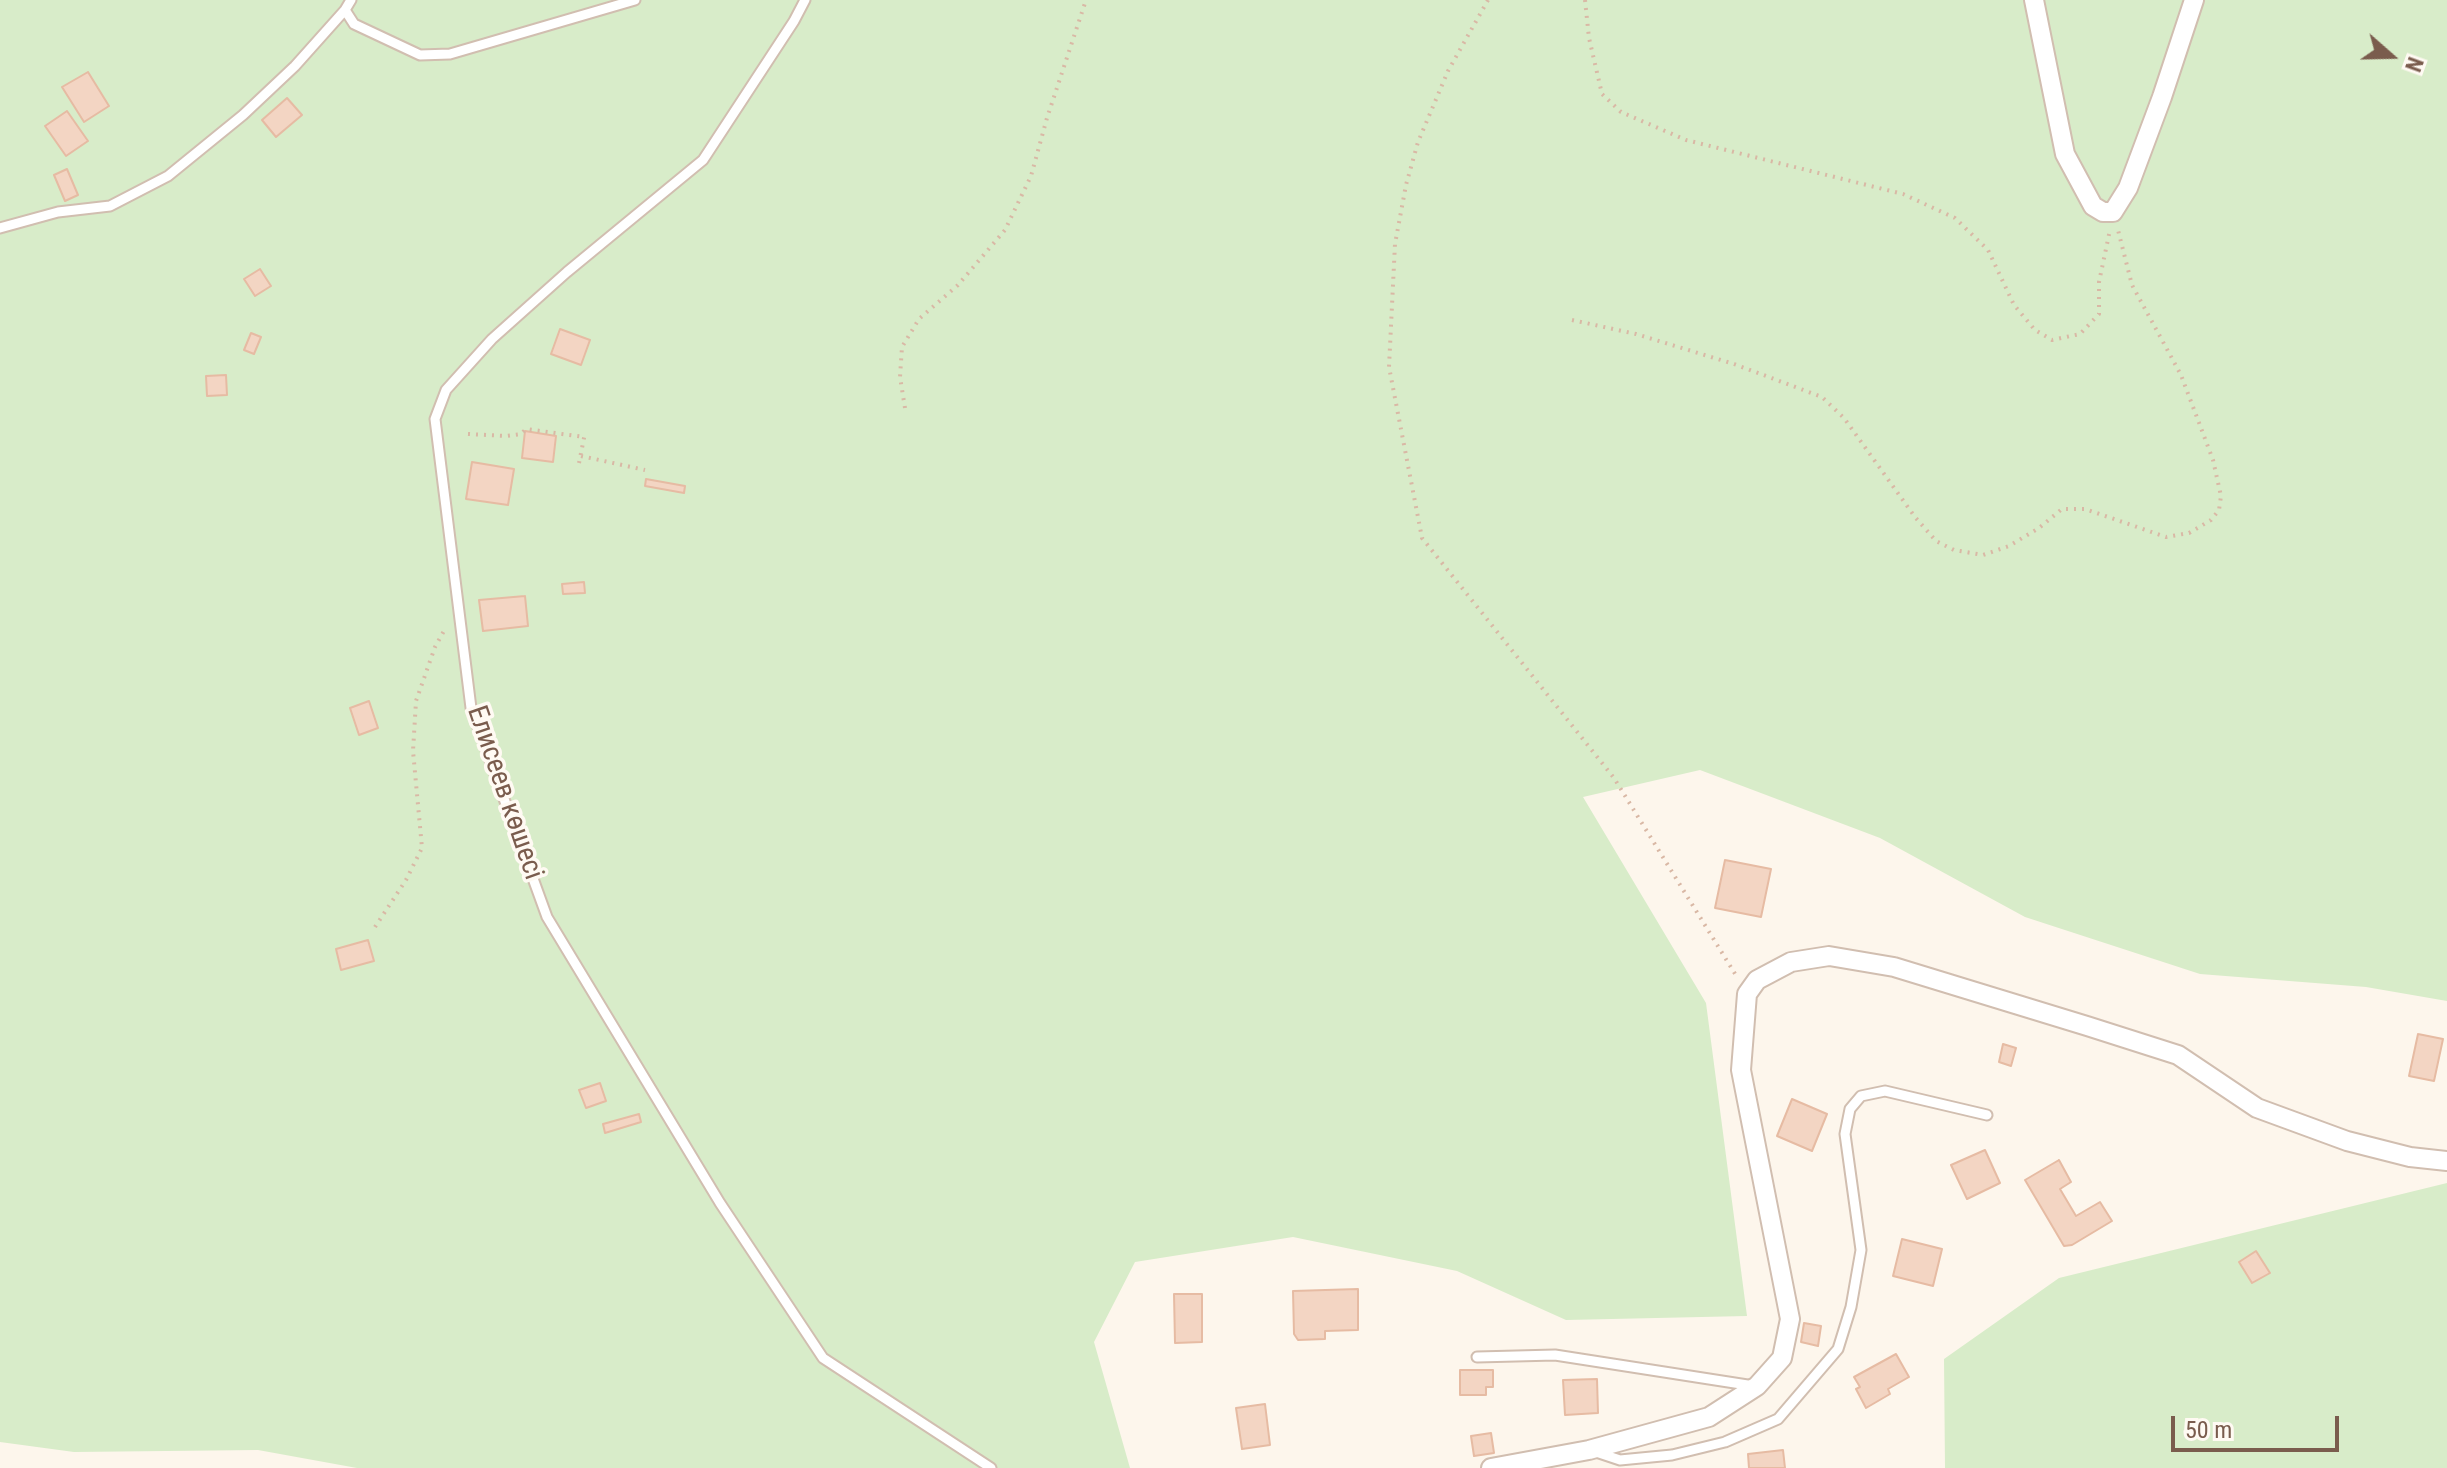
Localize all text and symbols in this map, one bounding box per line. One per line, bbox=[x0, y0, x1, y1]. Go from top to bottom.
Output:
north arrow bbox=[2351, 16, 2431, 96]
text: N bbox=[2400, 54, 2428, 75]
street label: Елисеев көшесі bbox=[459, 702, 549, 884]
scale bar bbox=[2175, 1400, 2343, 1450]
text: 50 m bbox=[2185, 1416, 2232, 1444]

